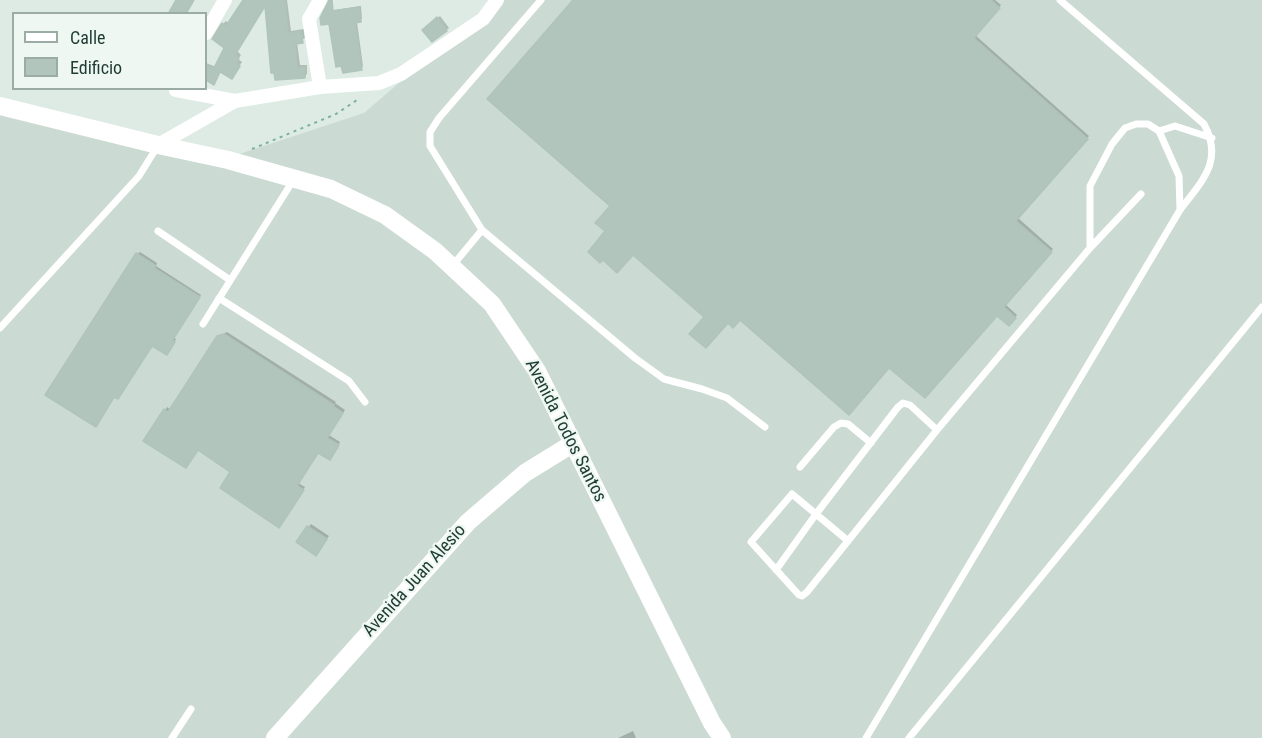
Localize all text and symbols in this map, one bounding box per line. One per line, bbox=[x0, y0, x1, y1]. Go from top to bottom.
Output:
legend bbox=[12, 12, 207, 90]
text: Calle bbox=[70, 27, 106, 48]
text: Edificio bbox=[70, 57, 122, 78]
street label: Avenida Todos Santos bbox=[520, 356, 610, 506]
street label: Avenida Juan Alesio bbox=[359, 520, 471, 642]

